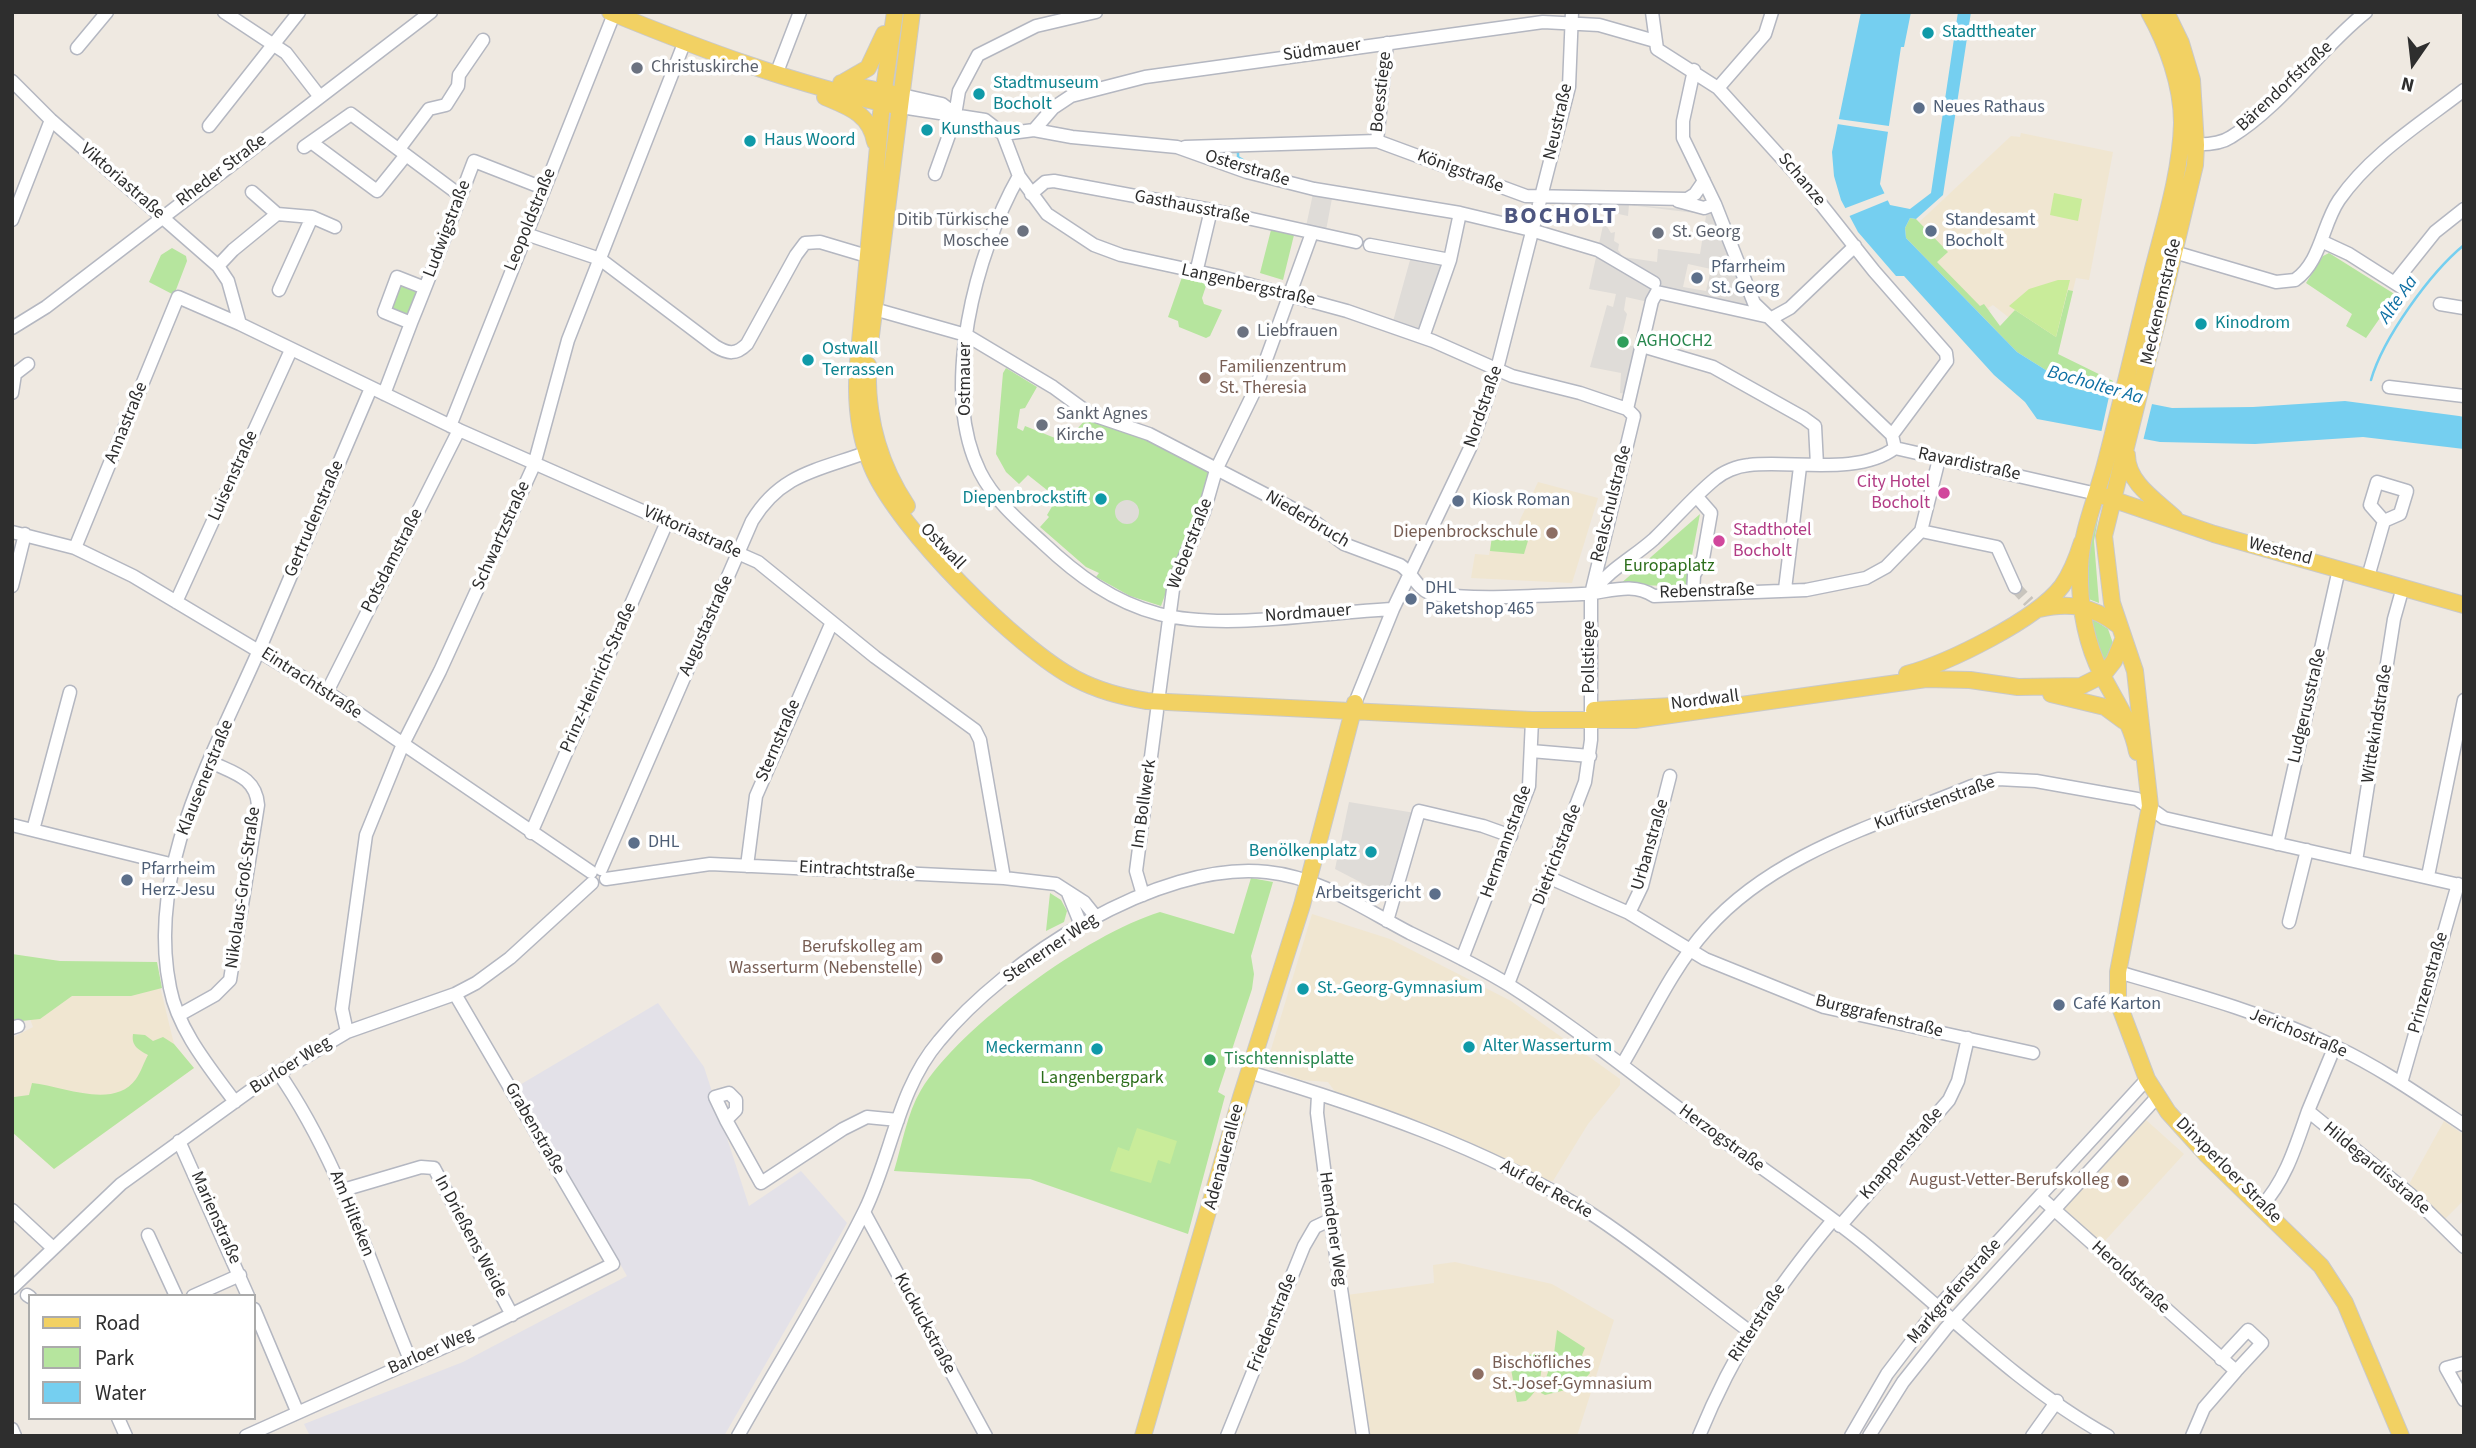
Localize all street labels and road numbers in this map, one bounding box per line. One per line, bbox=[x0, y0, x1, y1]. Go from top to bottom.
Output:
street label: Südmauer bbox=[1282, 35, 1362, 67]
street label: Bärendorfstraße bbox=[2233, 37, 2337, 137]
street label: Boesstiege bbox=[1367, 51, 1397, 133]
street label: Neustraße bbox=[1540, 82, 1578, 162]
street label: Rheder Straße bbox=[173, 130, 271, 212]
street label: Viktoriastraße bbox=[75, 139, 169, 225]
street label: Osterstraße bbox=[1202, 146, 1292, 192]
street label: Königstraße bbox=[1414, 146, 1506, 198]
street label: Schanze bbox=[1773, 149, 1829, 211]
street label: Leopoldstraße bbox=[501, 165, 561, 275]
street label: Ludwigstraße bbox=[420, 177, 476, 281]
street label: Gasthausstraße bbox=[1132, 186, 1252, 230]
street label: Meckenemstraße bbox=[2137, 237, 2187, 367]
street label: Langenbergstraße bbox=[1179, 260, 1317, 312]
street label: Ostmauer bbox=[955, 342, 977, 416]
street label: Nordstraße bbox=[1460, 363, 1508, 451]
street label: Annastraße bbox=[101, 379, 153, 467]
street label: Luisenstraße bbox=[204, 428, 264, 524]
street label: Realschulstraße bbox=[1587, 443, 1637, 565]
street label: Ravardistraße bbox=[1916, 444, 2022, 486]
street label: Gertrudenstraße bbox=[281, 457, 349, 581]
street label: Schwartzstraße bbox=[468, 478, 536, 594]
street label: Niederbruch bbox=[1261, 486, 1353, 554]
street label: Weberstraße bbox=[1164, 496, 1218, 592]
street label: Viktoriastraße bbox=[640, 502, 744, 564]
street label: Potsdamstraße bbox=[357, 505, 429, 617]
street label: Ostwall bbox=[915, 519, 969, 575]
street label: Westend bbox=[2246, 533, 2314, 571]
street label: Augustastraße bbox=[675, 572, 739, 680]
street label: Rebenstraße bbox=[1659, 580, 1755, 604]
street label: Prinz-Heinrich-Straße bbox=[556, 600, 642, 756]
street label: Nordmauer bbox=[1264, 600, 1352, 628]
street label: Pollstiege bbox=[1579, 621, 1601, 693]
street label: Eintrachtstraße bbox=[256, 643, 366, 725]
street label: Ludgerusstraße bbox=[2284, 647, 2332, 765]
street label: Wittekindstraße bbox=[2358, 663, 2398, 785]
street label: Nordwall bbox=[1670, 686, 1740, 716]
street label: Sternstraße bbox=[752, 697, 806, 785]
street label: Klausenerstraße bbox=[173, 717, 239, 839]
street label: Im Bollwerk bbox=[1128, 758, 1162, 850]
street label: Kurfürstenstraße bbox=[1872, 772, 1998, 836]
street label: Hermannstraße bbox=[1477, 783, 1537, 901]
street label: Urbanstraße bbox=[1628, 797, 1674, 893]
street label: Dietrichstraße bbox=[1529, 801, 1587, 909]
street label: Nikolaus-Groß-Straße bbox=[222, 806, 266, 970]
street label: Eintrachtstraße bbox=[798, 857, 916, 885]
street label: Stenerner Weg bbox=[1000, 909, 1102, 989]
street label: Prinzenstraße bbox=[2404, 930, 2454, 1036]
street label: Burggrafenstraße bbox=[1813, 991, 1945, 1043]
street label: Jerichostraße bbox=[2246, 1005, 2350, 1063]
street label: Burloer Weg bbox=[246, 1033, 336, 1099]
street label: Grabenstraße bbox=[499, 1079, 569, 1179]
street label: Herzogstraße bbox=[1674, 1101, 1768, 1177]
street label: Adenauerallee bbox=[1201, 1102, 1249, 1212]
street label: Knappenstraße bbox=[1856, 1103, 1948, 1205]
street label: Dinxperloer Straße bbox=[2170, 1113, 2286, 1229]
street label: Hildegardisstraße bbox=[2318, 1118, 2434, 1220]
street label: Auf der Recke bbox=[1496, 1156, 1596, 1224]
street label: Marienstraße bbox=[185, 1168, 245, 1268]
street label: Am Hilteken bbox=[324, 1168, 378, 1260]
street label: Hemdener Weg bbox=[1313, 1171, 1351, 1287]
street label: In Drießens Weide bbox=[429, 1172, 511, 1302]
street label: Markgrafenstraße bbox=[1903, 1235, 2007, 1349]
street label: Heroldstraße bbox=[2086, 1237, 2174, 1319]
street label: Kuckuckstraße bbox=[888, 1270, 960, 1378]
street label: Friedenstraße bbox=[1243, 1271, 1303, 1375]
street label: Ritterstraße bbox=[1725, 1280, 1791, 1366]
street label: Barloer Weg bbox=[385, 1324, 477, 1380]

